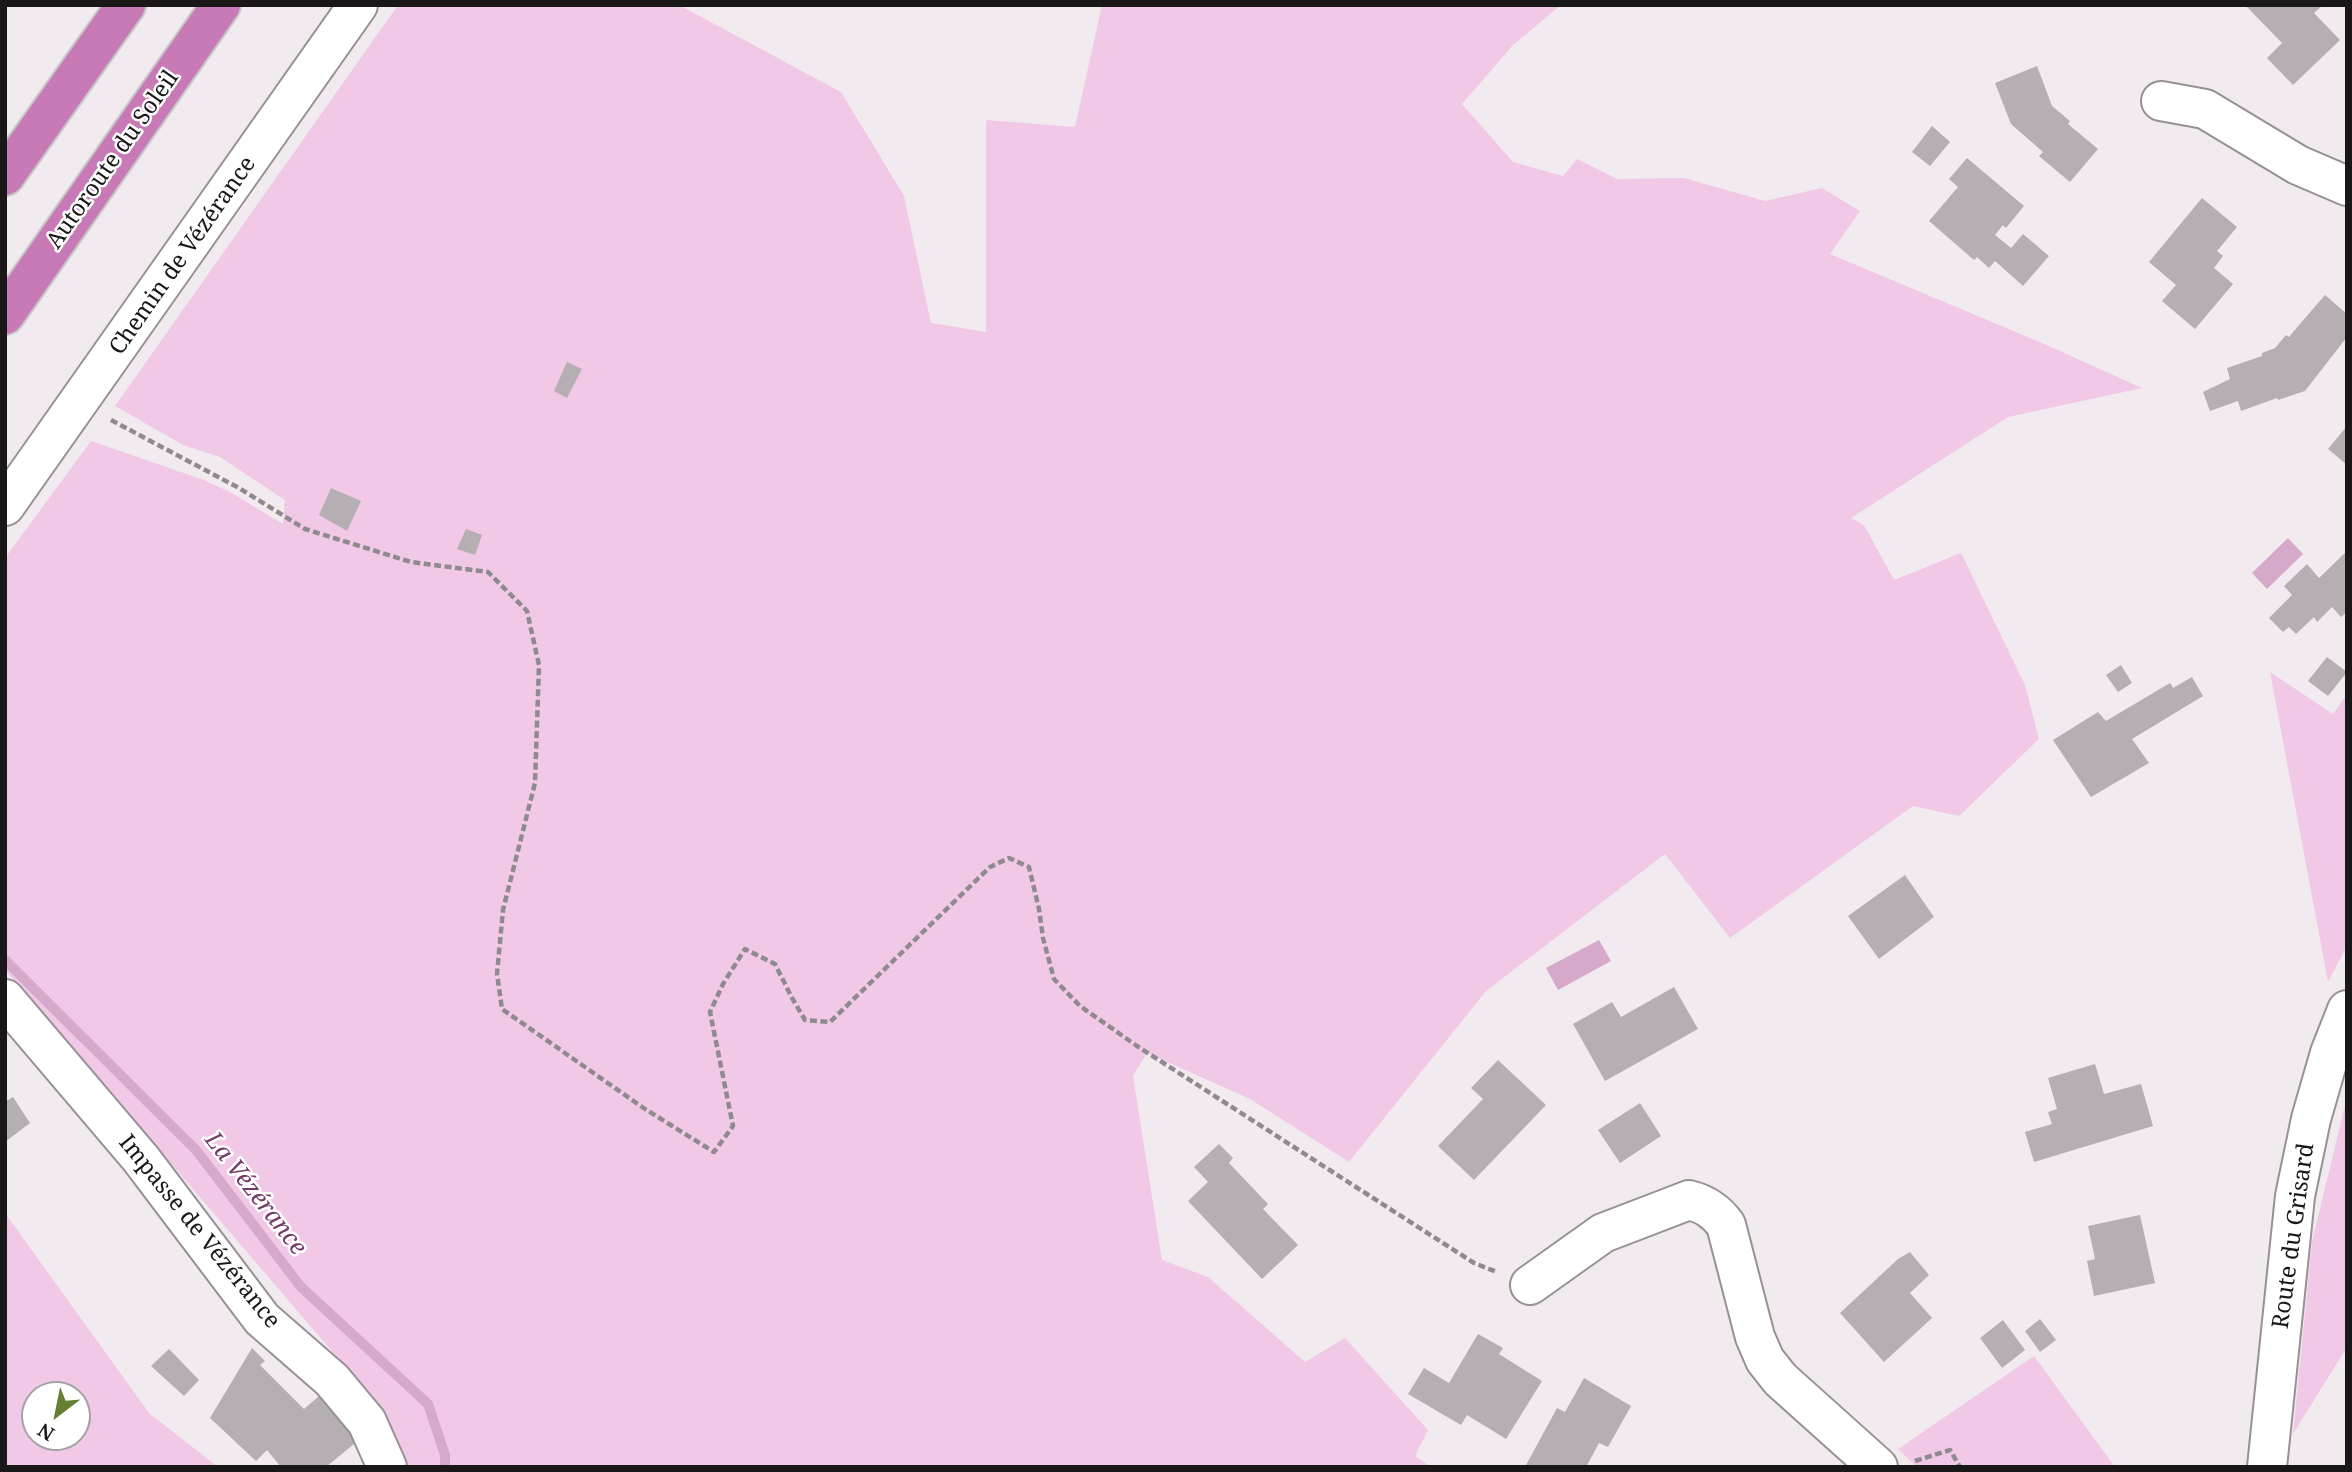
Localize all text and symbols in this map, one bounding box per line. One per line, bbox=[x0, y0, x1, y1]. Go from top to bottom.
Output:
street label: Autoroute du Soleil bbox=[41, 66, 185, 254]
street label: Chemin de Vézérance bbox=[104, 152, 262, 360]
water label: La Vézérance bbox=[198, 1127, 312, 1261]
street label: Impasse de Vézérance bbox=[112, 1130, 286, 1334]
street label: Route du Grisard bbox=[2267, 1142, 2321, 1330]
north arrow bbox=[21, 1381, 91, 1451]
text: N bbox=[33, 1417, 59, 1447]

